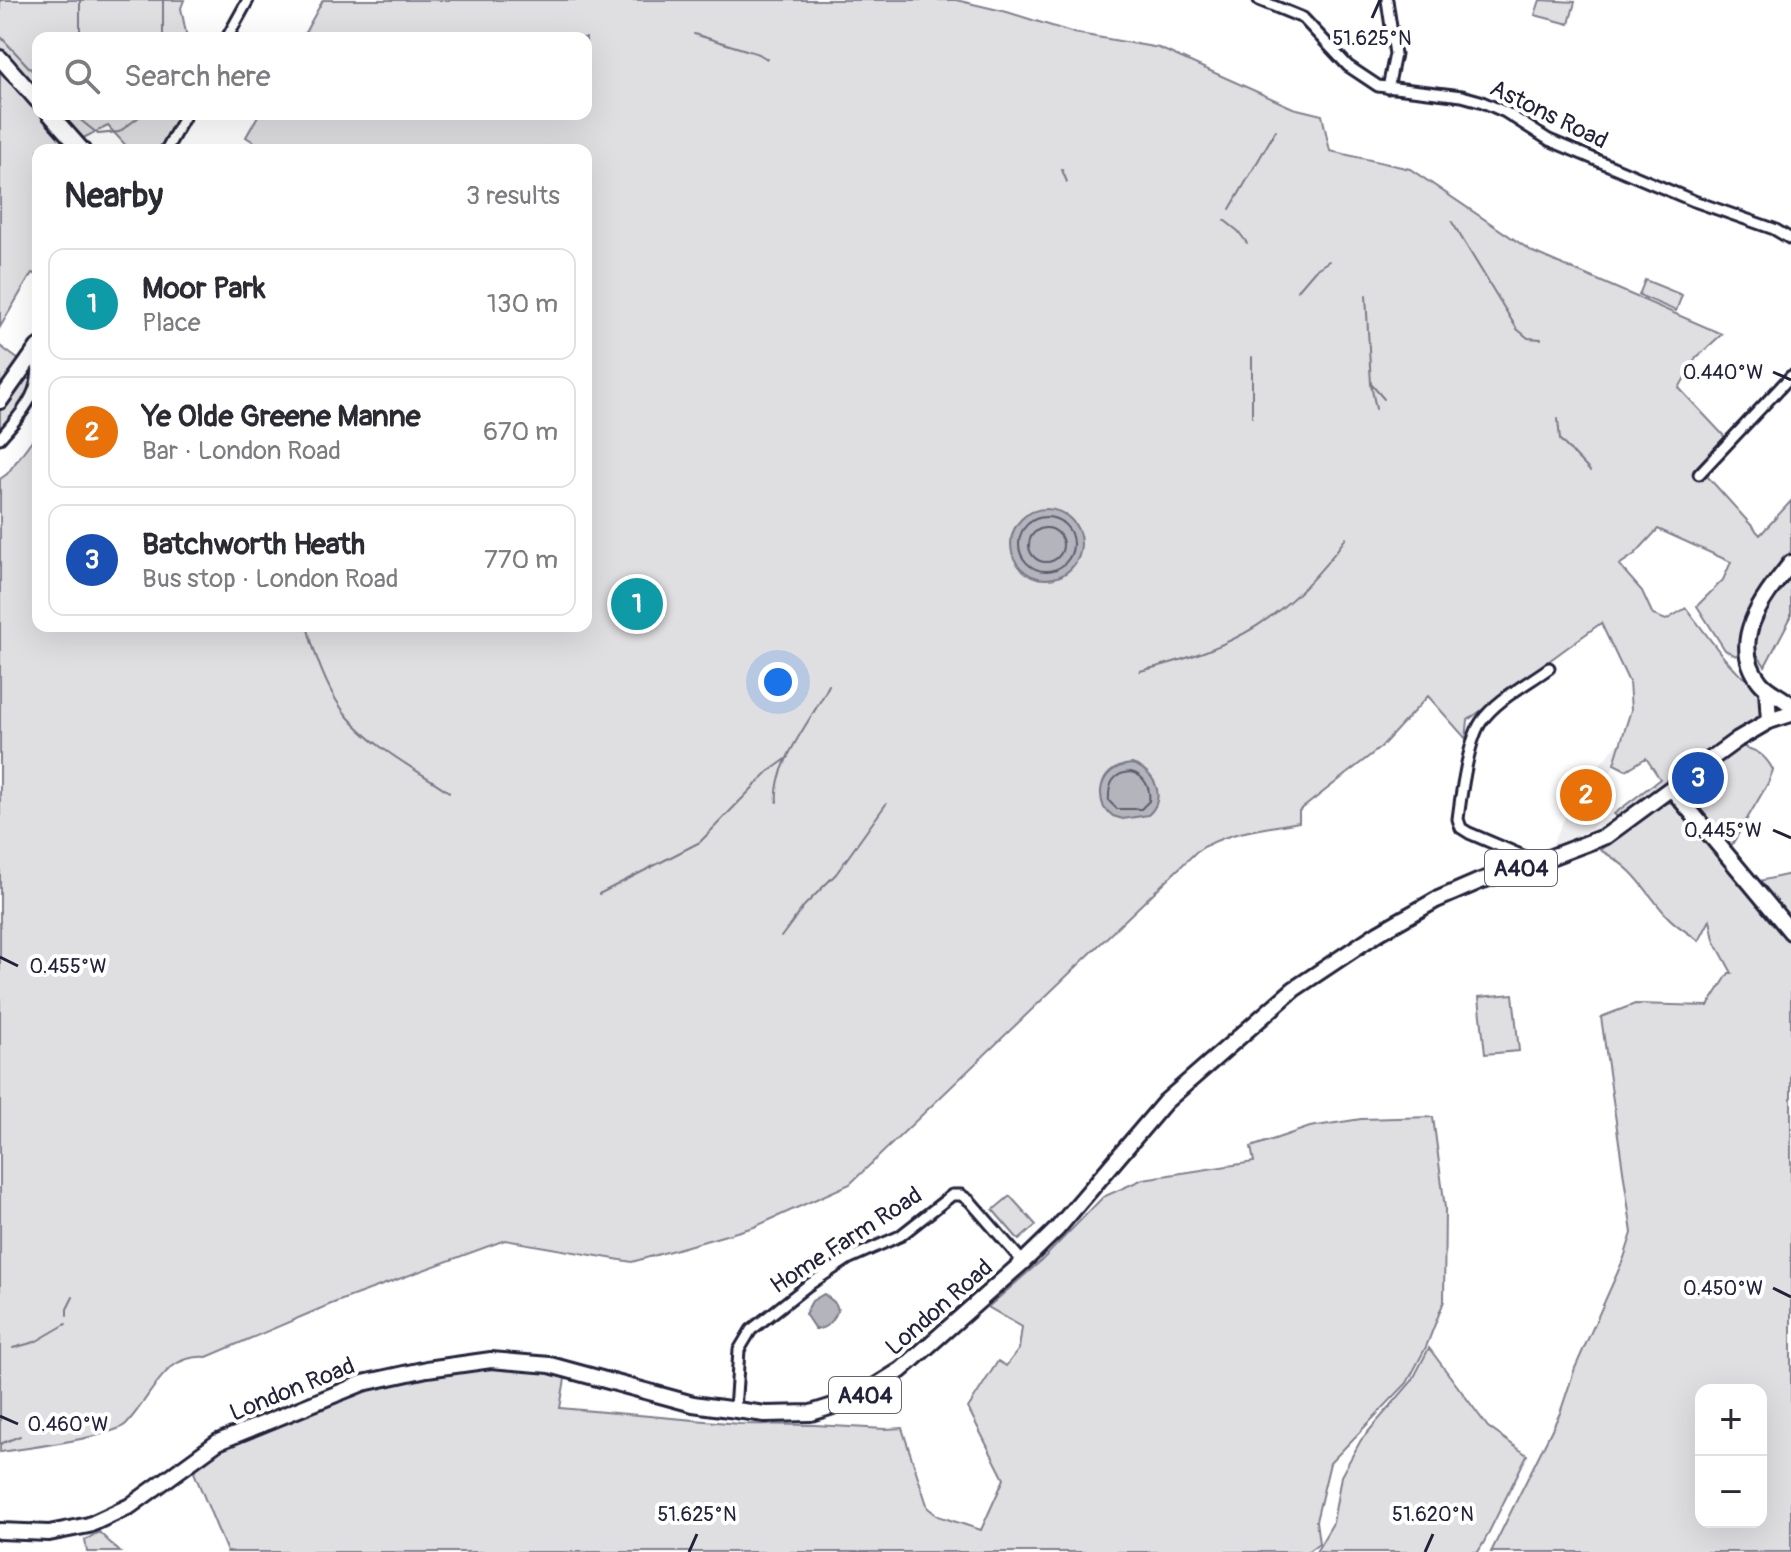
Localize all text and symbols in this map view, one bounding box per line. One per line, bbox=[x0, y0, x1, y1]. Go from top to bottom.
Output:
text: 51.625°N bbox=[1333, 26, 1411, 51]
search box bbox=[32, 32, 592, 120]
icon: search bbox=[60, 54, 104, 98]
text: Search here bbox=[124, 58, 271, 95]
street label: Astons Road bbox=[1485, 73, 1612, 155]
text: Nearby bbox=[64, 175, 163, 218]
text: 3 results bbox=[466, 180, 560, 212]
text: Moor Park bbox=[142, 270, 266, 307]
text: 1 bbox=[87, 288, 97, 320]
text: 130 m bbox=[487, 288, 558, 320]
text: Place bbox=[142, 307, 201, 339]
text: 0.440°W bbox=[1683, 360, 1763, 385]
text: Ye Olde Greene Manne bbox=[142, 398, 421, 435]
text: 2 bbox=[85, 416, 99, 448]
text: 670 m bbox=[483, 416, 558, 448]
text: Bar · London Road bbox=[142, 435, 341, 467]
text: Batchworth Heath bbox=[142, 526, 365, 563]
text: 3 bbox=[85, 544, 99, 576]
text: 770 m bbox=[484, 544, 558, 576]
text: Bus stop · London Road bbox=[142, 563, 399, 595]
pin: 1 bbox=[611, 574, 663, 634]
your location bbox=[758, 662, 798, 702]
pin: 3 bbox=[1672, 748, 1724, 808]
pin: 2 bbox=[1560, 765, 1612, 825]
text: 0.445°W bbox=[1684, 818, 1762, 843]
road number: A404 bbox=[1485, 850, 1557, 886]
text: 0.455°W bbox=[29, 954, 107, 979]
street label: Home Farm Road bbox=[765, 1181, 927, 1300]
street label: London Road bbox=[880, 1253, 999, 1362]
text: 0.450°W bbox=[1683, 1276, 1763, 1301]
street label: London Road bbox=[225, 1351, 359, 1428]
road number: A404 bbox=[829, 1377, 901, 1413]
map controls bbox=[1695, 1384, 1767, 1528]
button: + bbox=[1695, 1384, 1767, 1456]
text: 0.460°W bbox=[28, 1412, 108, 1437]
button: − bbox=[1695, 1456, 1767, 1528]
text: 51.625°N bbox=[658, 1502, 736, 1527]
text: 51.620°N bbox=[1392, 1502, 1474, 1527]

